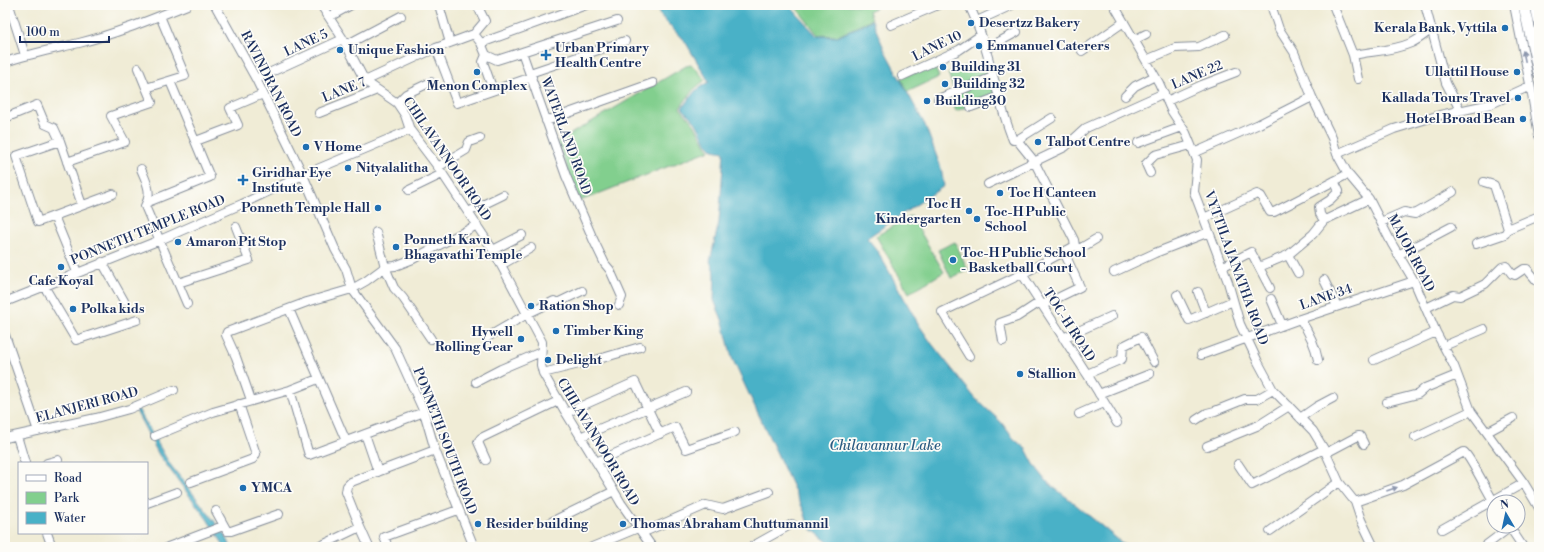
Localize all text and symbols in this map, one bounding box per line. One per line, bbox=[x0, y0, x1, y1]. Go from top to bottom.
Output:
place label: Desertzz Bakery bbox=[979, 15, 1080, 31]
scale bar bbox=[20, 18, 109, 44]
marker: Desertzz Bakery bbox=[966, 18, 976, 28]
place label: Kerala Bank, Vyttila bbox=[1374, 20, 1498, 36]
marker: Kerala Bank, Vyttila bbox=[1500, 23, 1510, 33]
text: 100 m bbox=[26, 25, 60, 40]
street label: LANE 5 bbox=[282, 26, 330, 60]
street label: LANE 10 bbox=[910, 27, 965, 65]
street label: RAVINDRAN ROAD bbox=[237, 28, 305, 140]
place label: Emmanuel Caterers bbox=[987, 38, 1110, 54]
place label: Urban Primary Health Centre bbox=[555, 40, 649, 71]
marker: Emmanuel Caterers bbox=[974, 41, 984, 51]
place label: Unique Fashion bbox=[348, 42, 444, 58]
marker: Unique Fashion bbox=[335, 45, 345, 55]
marker: Urban Primary Health Centre bbox=[540, 49, 552, 61]
one-way arrow bbox=[1521, 50, 1527, 62]
street label: LANE 22 bbox=[1169, 57, 1225, 93]
place label: Building 31 bbox=[951, 59, 1021, 75]
marker: Building 31 bbox=[938, 62, 948, 72]
place label: Ullattil House bbox=[1425, 64, 1509, 80]
marker: Menon Complex bbox=[472, 67, 482, 77]
marker: Ullattil House bbox=[1512, 67, 1522, 77]
street label: LANE 7 bbox=[320, 74, 369, 106]
street label: WATERLAND ROAD bbox=[537, 74, 595, 197]
place label: Building 32 bbox=[953, 76, 1025, 92]
place label: Menon Complex bbox=[427, 78, 528, 94]
marker: Building 32 bbox=[940, 79, 950, 89]
place label: Kallada Tours Travel bbox=[1381, 90, 1511, 106]
place label: Building30 bbox=[935, 93, 1006, 109]
marker: Kallada Tours Travel bbox=[1513, 93, 1523, 103]
street label: CHILAVANNOOR ROAD bbox=[399, 94, 495, 224]
marker: Building30 bbox=[922, 96, 932, 106]
place label: Hotel Broad Bean bbox=[1406, 111, 1515, 127]
marker: Hotel Broad Bean bbox=[1518, 114, 1528, 124]
place label: Talbot Centre bbox=[1046, 134, 1130, 150]
marker: Talbot Centre bbox=[1033, 137, 1043, 147]
place label: V Home bbox=[313, 139, 362, 155]
marker: V Home bbox=[301, 142, 311, 152]
place label: Nityalalitha bbox=[356, 160, 429, 176]
marker: Nityalalitha bbox=[343, 163, 353, 173]
place label: Giridhar Eye Institute bbox=[252, 165, 332, 196]
marker: Giridhar Eye Institute bbox=[237, 174, 249, 186]
place label: Toc H Canteen bbox=[1008, 185, 1096, 201]
marker: Toc H Canteen bbox=[995, 188, 1005, 198]
street label: VYTTILA JANATHA ROAD bbox=[1200, 188, 1271, 347]
street label: PONNETH TEMPLE ROAD bbox=[68, 192, 228, 268]
place label: Toc H Kindergarten bbox=[876, 196, 961, 227]
place label: Ponneth Temple Hall bbox=[241, 200, 371, 216]
marker: Ponneth Temple Hall bbox=[373, 203, 383, 213]
place label: Toc-H Public School bbox=[985, 204, 1066, 235]
marker: Toc H Kindergarten bbox=[964, 206, 974, 216]
street label: MAJOR ROAD bbox=[1384, 211, 1438, 295]
marker: Toc-H Public School bbox=[972, 214, 982, 224]
place label: Ponneth Kavu Bhagavathi Temple bbox=[404, 232, 522, 263]
place label: Amaron Pit Stop bbox=[185, 234, 286, 250]
marker: Amaron Pit Stop bbox=[173, 237, 183, 247]
marker: Ponneth Kavu Bhagavathi Temple bbox=[391, 242, 401, 252]
place label: Toc-H Public School - Basketball Court bbox=[961, 245, 1087, 276]
marker: Toc-H Public School - Basketball Court bbox=[948, 255, 958, 265]
marker: Cafe Koyal bbox=[56, 262, 66, 272]
place label: Cafe Koyal bbox=[28, 273, 94, 289]
street label: LANE 34 bbox=[1298, 280, 1355, 313]
street label: TOC-H ROAD bbox=[1039, 285, 1099, 365]
place label: Ration Shop bbox=[539, 298, 614, 314]
place label: Polka kids bbox=[81, 301, 145, 317]
marker: Ration Shop bbox=[526, 301, 536, 311]
marker: Polka kids bbox=[68, 304, 78, 314]
place label: Timber King bbox=[564, 323, 644, 339]
place label: Hywell Rolling Gear bbox=[435, 324, 514, 355]
marker: Timber King bbox=[551, 326, 561, 336]
marker: Hywell Rolling Gear bbox=[516, 334, 526, 344]
place label: Delight bbox=[556, 352, 602, 368]
marker: Delight bbox=[543, 355, 553, 365]
street label: PONNETH SOUTH ROAD bbox=[410, 365, 480, 517]
place label: Stallion bbox=[1028, 366, 1076, 382]
marker: Stallion bbox=[1015, 369, 1025, 379]
street label: CHILAVANNOOR ROAD bbox=[553, 375, 643, 509]
street label: ELANJERI ROAD bbox=[34, 384, 140, 426]
water label: Chilavannur Lake bbox=[829, 437, 941, 455]
legend bbox=[18, 462, 148, 534]
text: Road bbox=[54, 471, 82, 486]
place label: YMCA bbox=[251, 480, 293, 496]
marker: YMCA bbox=[238, 483, 248, 493]
one-way arrow bbox=[1386, 486, 1398, 492]
text: Park bbox=[54, 491, 80, 506]
north arrow bbox=[1486, 494, 1526, 534]
text: N bbox=[1499, 497, 1510, 513]
text: Water bbox=[53, 511, 86, 526]
place label: Resider building bbox=[486, 516, 589, 532]
place label: Thomas Abraham Chuttumannil bbox=[631, 516, 829, 532]
marker: Resider building bbox=[473, 519, 483, 529]
marker: Thomas Abraham Chuttumannil bbox=[618, 519, 628, 529]

